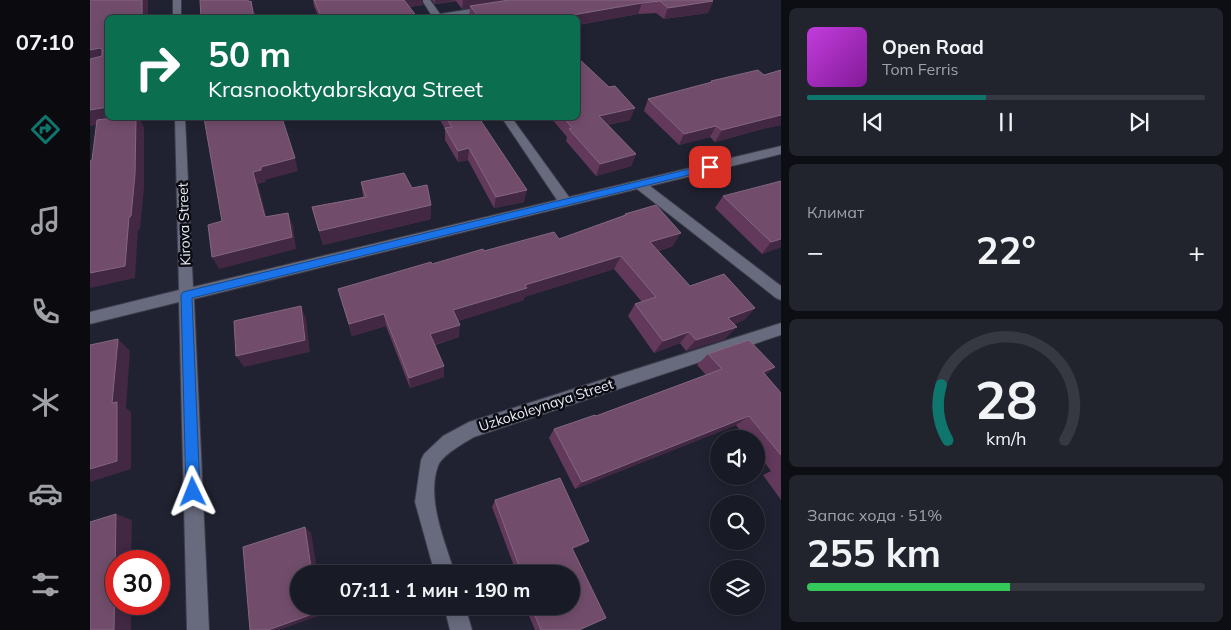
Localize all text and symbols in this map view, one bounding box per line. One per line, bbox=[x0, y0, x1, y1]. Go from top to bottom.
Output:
text: 07:10 bbox=[16, 28, 74, 56]
text: 50 m bbox=[208, 32, 291, 76]
icon: right bbox=[125, 35, 190, 100]
text: Open Road bbox=[882, 35, 984, 59]
text: Tom Ferris bbox=[882, 59, 959, 79]
text: Krasnooktyabrskaya Street bbox=[208, 75, 483, 103]
icon: previous bbox=[859, 108, 887, 136]
icon: pause bbox=[992, 108, 1020, 136]
icon: next bbox=[1125, 108, 1153, 136]
icon: directions bbox=[28, 112, 63, 147]
pin bbox=[689, 146, 731, 188]
icon: arrive bbox=[696, 153, 724, 181]
street label: Kirova Street bbox=[174, 182, 194, 266]
text: Климат bbox=[807, 202, 864, 222]
icon: music bbox=[28, 203, 63, 238]
text: 22° bbox=[976, 226, 1036, 274]
text: − bbox=[807, 234, 824, 269]
text: + bbox=[1188, 234, 1205, 269]
icon: phone bbox=[28, 294, 63, 329]
text: 28 bbox=[975, 367, 1037, 432]
street label: Uzkokoleynaya Street bbox=[476, 375, 616, 435]
icon: climate bbox=[28, 385, 63, 420]
text: km/h bbox=[986, 427, 1026, 449]
map controls bbox=[710, 430, 765, 615]
button: sound bbox=[710, 430, 765, 485]
position arrow bbox=[166, 465, 218, 517]
icon: car bbox=[28, 476, 63, 511]
button: search bbox=[710, 495, 765, 550]
text: Запас хода · 51% bbox=[807, 505, 942, 525]
text: 255 km bbox=[807, 529, 941, 577]
speed limit sign: 30 bbox=[105, 550, 170, 615]
button: layers bbox=[710, 560, 765, 615]
icon: filters bbox=[28, 567, 63, 602]
text: 07:11 · 1 мин · 190 m bbox=[340, 578, 530, 602]

